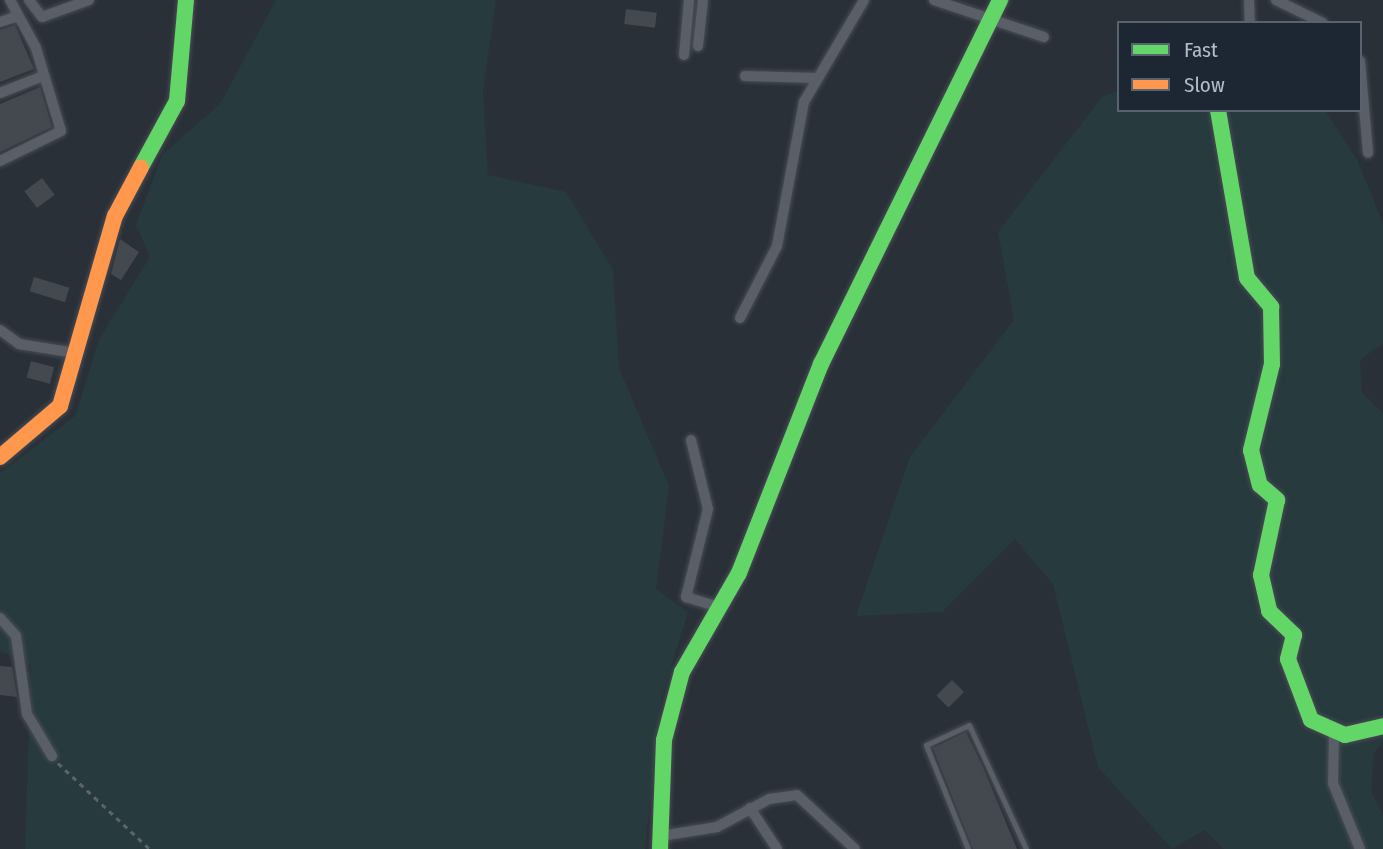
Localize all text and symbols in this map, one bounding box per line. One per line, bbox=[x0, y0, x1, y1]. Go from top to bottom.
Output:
legend bbox=[1117, 21, 1362, 112]
text: Fast bbox=[1184, 37, 1218, 63]
text: Slow bbox=[1184, 72, 1225, 98]

